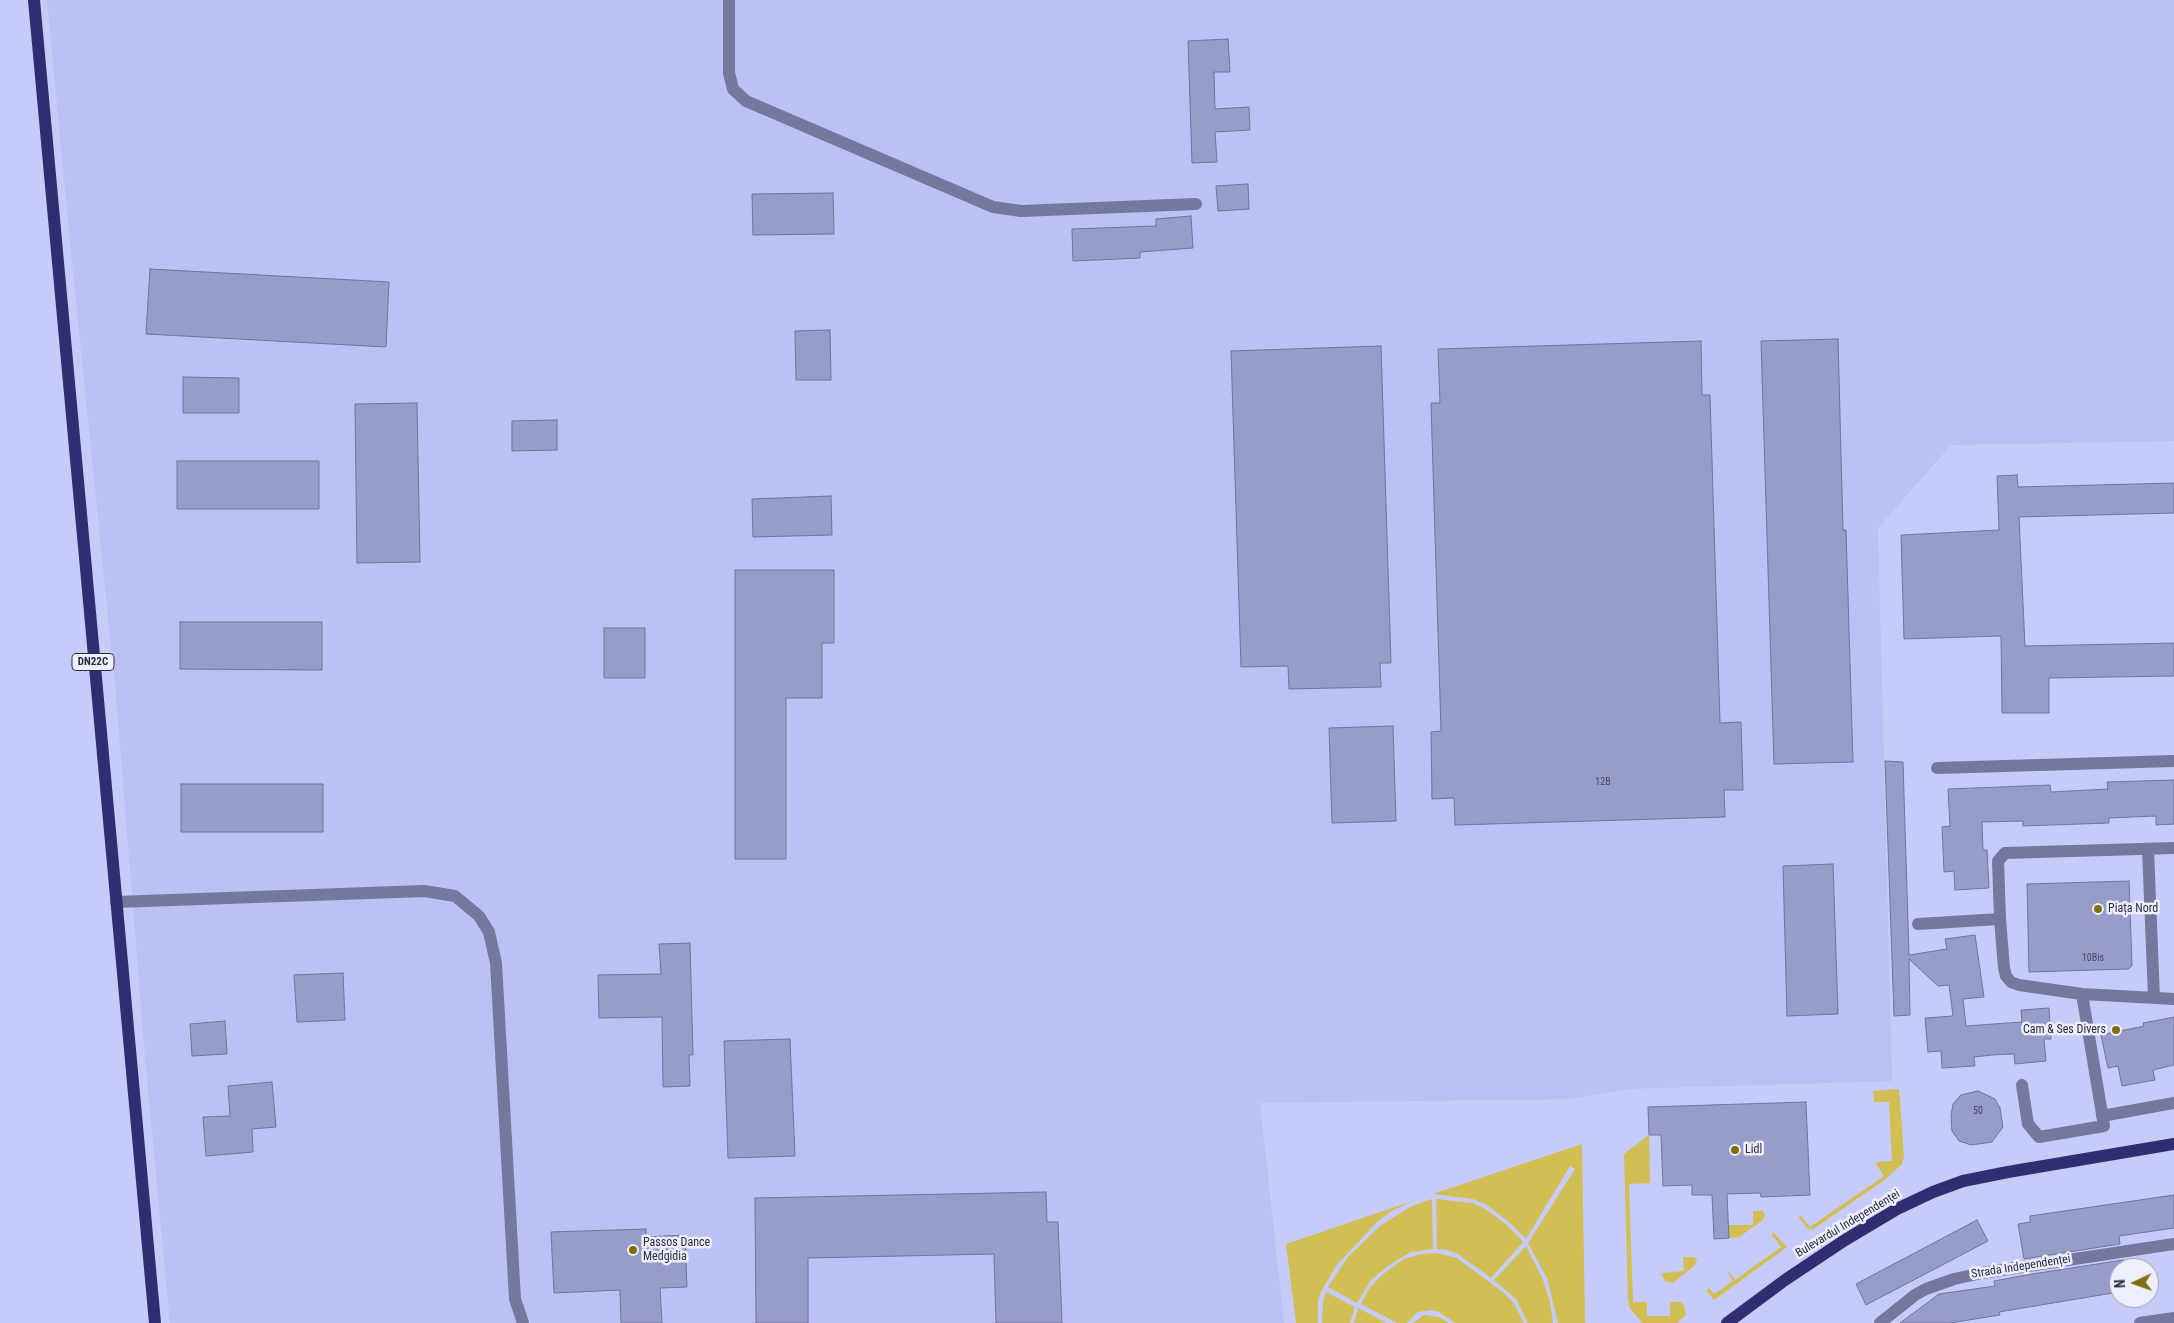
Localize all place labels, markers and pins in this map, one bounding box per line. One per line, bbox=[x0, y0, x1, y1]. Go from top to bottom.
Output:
place label: Piața Nord bbox=[2108, 902, 2158, 916]
marker: Piața Nord bbox=[2092, 903, 2104, 915]
place label: Cam & Ses Divers bbox=[2023, 1023, 2106, 1037]
marker: Cam & Ses Divers bbox=[2110, 1024, 2122, 1036]
place label: Lidl bbox=[1745, 1143, 1762, 1157]
marker: Lidl bbox=[1729, 1144, 1741, 1156]
place label: Passos Dance Medgidia bbox=[643, 1236, 710, 1264]
marker: Passos Dance Medgidia bbox=[627, 1244, 639, 1256]

